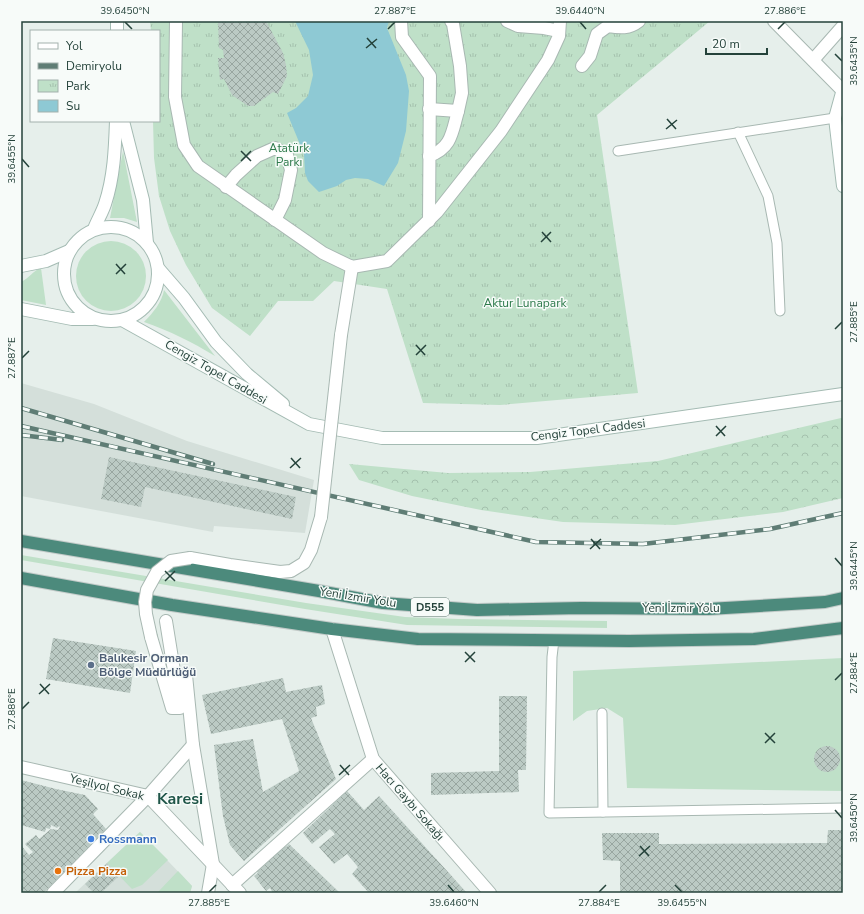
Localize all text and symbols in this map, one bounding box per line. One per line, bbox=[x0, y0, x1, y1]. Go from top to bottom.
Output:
text: 39.6450°N bbox=[100, 4, 150, 18]
text: 27.887°E bbox=[374, 4, 416, 18]
text: 39.6440°N bbox=[555, 4, 605, 18]
text: 27.886°E bbox=[764, 4, 806, 18]
legend bbox=[30, 30, 160, 122]
scale bar bbox=[706, 30, 767, 56]
text: 20 m bbox=[712, 36, 740, 52]
text: 39.6435°N bbox=[847, 36, 861, 86]
text: Yol bbox=[65, 38, 83, 54]
text: Demiryolu bbox=[66, 58, 122, 74]
text: Park bbox=[66, 78, 91, 94]
text: Su bbox=[66, 98, 80, 114]
text: 39.6455°N bbox=[5, 134, 19, 184]
park label: Atatürk Parkı bbox=[269, 140, 310, 170]
park label: Aktur Lunapark bbox=[484, 295, 567, 311]
text: 27.885°E bbox=[847, 301, 861, 343]
street label: Cengiz Topel Caddesi bbox=[162, 336, 270, 408]
text: 27.887°E bbox=[5, 337, 19, 379]
street label: Cengiz Topel Caddesi bbox=[530, 415, 646, 445]
text: 39.6445°N bbox=[847, 541, 861, 591]
street label: Yeni İzmir Yolu bbox=[317, 583, 398, 611]
road number: D555 bbox=[411, 598, 449, 616]
street label: Yeni İzmir Yolu bbox=[641, 600, 720, 616]
place label: Balıkesir Orman Bölge Müdürlüğü bbox=[99, 650, 196, 680]
text: 27.884°E bbox=[847, 652, 861, 694]
marker: Balıkesir Orman Bölge Müdürlüğü bbox=[86, 660, 96, 670]
text: 27.886°E bbox=[5, 688, 19, 730]
street label: Hacı Gaybı Sokağı bbox=[372, 760, 448, 844]
street label: Yeşilyol Sokak bbox=[67, 770, 147, 804]
district label: Karesi bbox=[157, 788, 203, 810]
text: 39.6450°N bbox=[847, 793, 861, 843]
place label: Rossmann bbox=[99, 831, 157, 847]
marker: Rossmann bbox=[86, 834, 96, 844]
place label: Pizza Pizza bbox=[66, 863, 127, 879]
marker: Pizza Pizza bbox=[53, 866, 63, 876]
text: 27.885°E bbox=[188, 896, 230, 910]
text: 39.6460°N bbox=[429, 896, 479, 910]
text: 27.884°E bbox=[578, 896, 620, 910]
text: 39.6455°N bbox=[657, 896, 707, 910]

